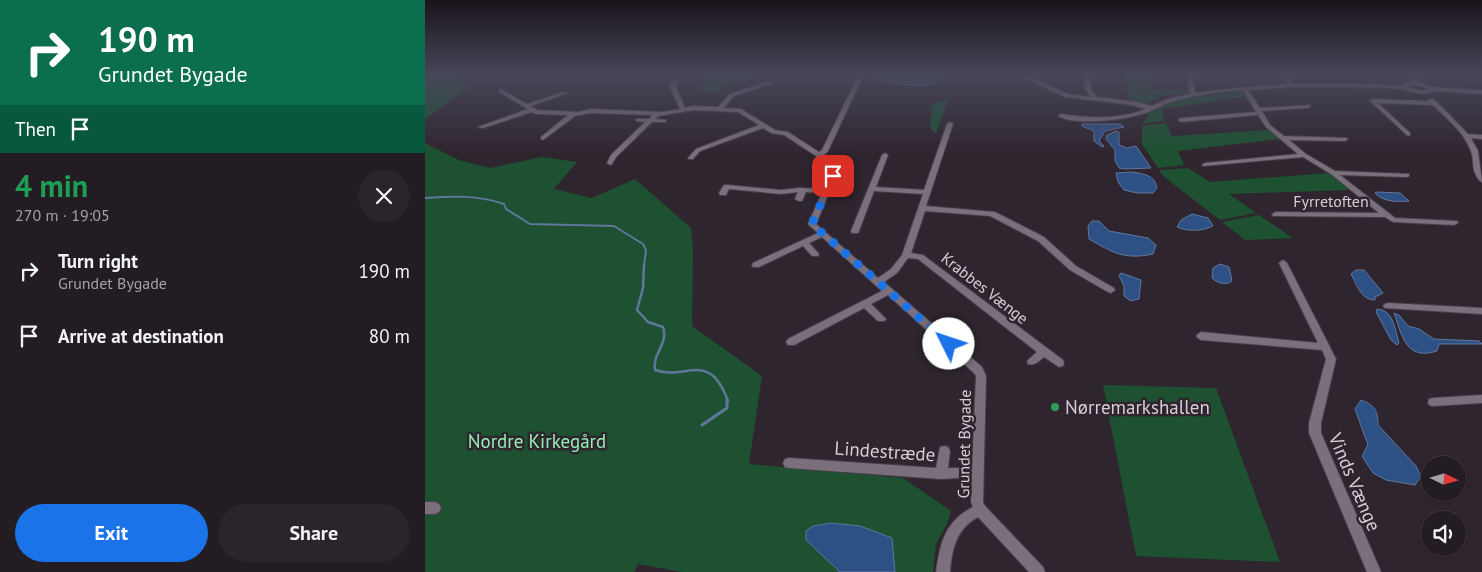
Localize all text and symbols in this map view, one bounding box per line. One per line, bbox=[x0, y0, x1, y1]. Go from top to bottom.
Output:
text: 190 m bbox=[98, 16, 195, 62]
icon: right bbox=[15, 20, 80, 85]
text: Grundet Bygade bbox=[98, 60, 248, 88]
icon: arrive bbox=[66, 115, 94, 143]
text: Then bbox=[15, 117, 56, 141]
pin bbox=[812, 155, 854, 197]
icon: arrive bbox=[819, 162, 847, 190]
text: 4 min bbox=[15, 166, 88, 205]
button: close bbox=[358, 170, 410, 222]
street label: Fyrretoften bbox=[1293, 191, 1369, 211]
text: 270 m · 19:05 bbox=[15, 205, 110, 225]
street label: Krabbes Vænge bbox=[937, 248, 1033, 328]
text: Turn right bbox=[58, 249, 138, 273]
icon: right bbox=[15, 257, 43, 285]
text: 190 m bbox=[358, 259, 410, 283]
text: Grundet Bygade bbox=[58, 273, 167, 293]
position arrow bbox=[922, 317, 974, 369]
icon: arrive bbox=[15, 322, 43, 350]
text: Arrive at destination bbox=[58, 324, 224, 348]
text: 80 m bbox=[369, 324, 410, 348]
street label: Grundet Bygade bbox=[953, 389, 975, 499]
place label: Nørremarkshallen bbox=[1065, 395, 1210, 419]
marker: Nørremarkshallen bbox=[1049, 401, 1061, 413]
street label: Vinds Vænge bbox=[1323, 428, 1386, 535]
park label: Nordre Kirkegård bbox=[468, 429, 606, 453]
street label: Lindestræde bbox=[834, 436, 936, 466]
north arrow bbox=[1421, 456, 1466, 501]
map controls bbox=[1421, 456, 1466, 556]
button: Exit bbox=[15, 504, 208, 562]
button: Share bbox=[218, 504, 410, 562]
button: sound bbox=[1421, 511, 1466, 556]

